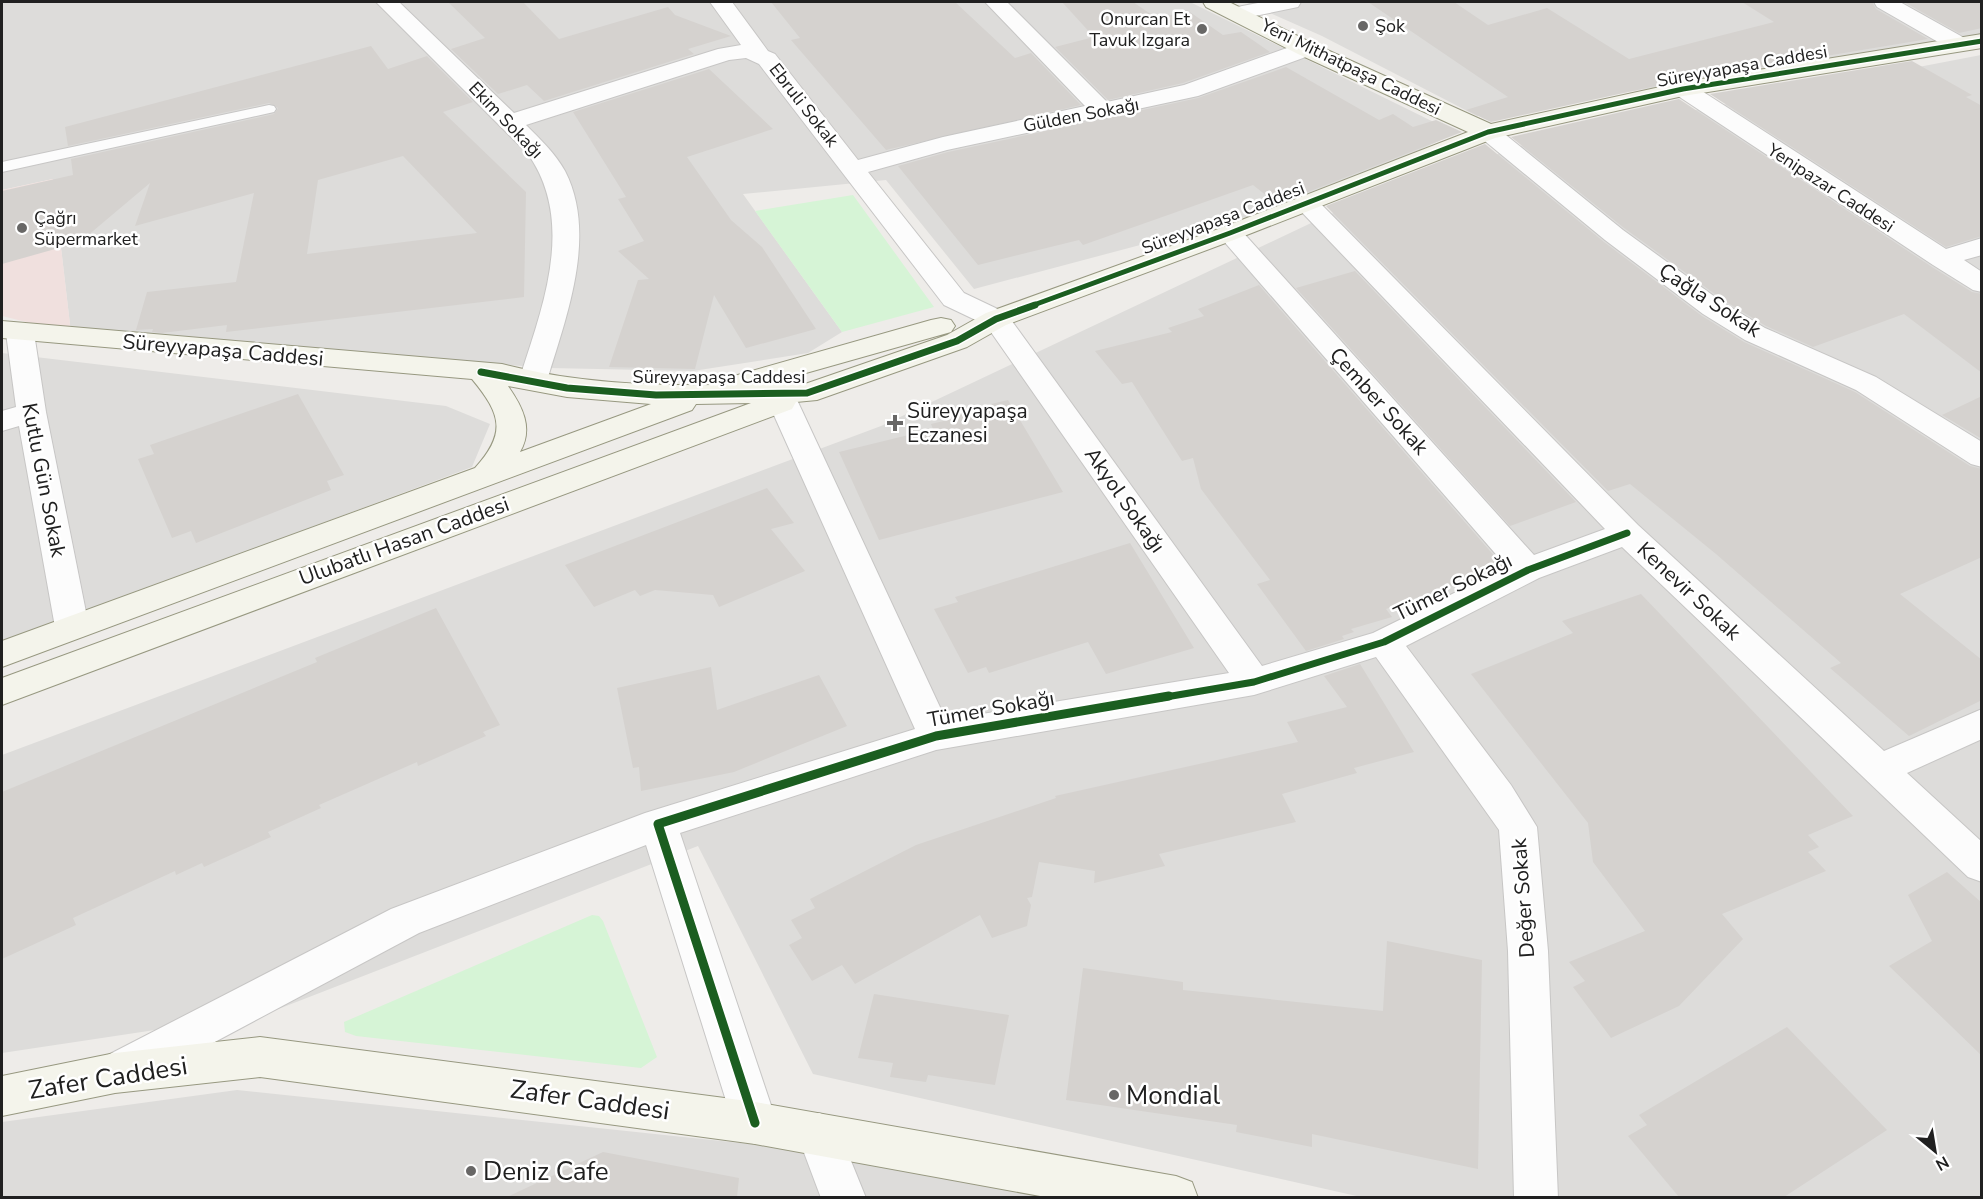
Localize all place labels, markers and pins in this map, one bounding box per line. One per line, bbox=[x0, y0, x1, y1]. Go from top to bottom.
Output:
place label: Onurcan Et Tavuk Izgara bbox=[1089, 7, 1191, 52]
place label: Şok bbox=[1375, 14, 1406, 38]
marker: Şok bbox=[1356, 19, 1370, 33]
marker: Onurcan Et Tavuk Izgara bbox=[1195, 22, 1209, 36]
place label: Çağrı Süpermarket bbox=[34, 206, 138, 251]
marker: Çağrı Süpermarket bbox=[15, 221, 29, 235]
place label: Süreyyapaşa Eczanesi bbox=[907, 397, 1028, 449]
marker: Süreyyapaşa Eczanesi bbox=[888, 416, 902, 430]
place label: Mondial bbox=[1126, 1078, 1220, 1113]
marker: Mondial bbox=[1107, 1088, 1121, 1102]
place label: Deniz Cafe bbox=[483, 1154, 609, 1189]
marker: Deniz Cafe bbox=[464, 1164, 478, 1178]

